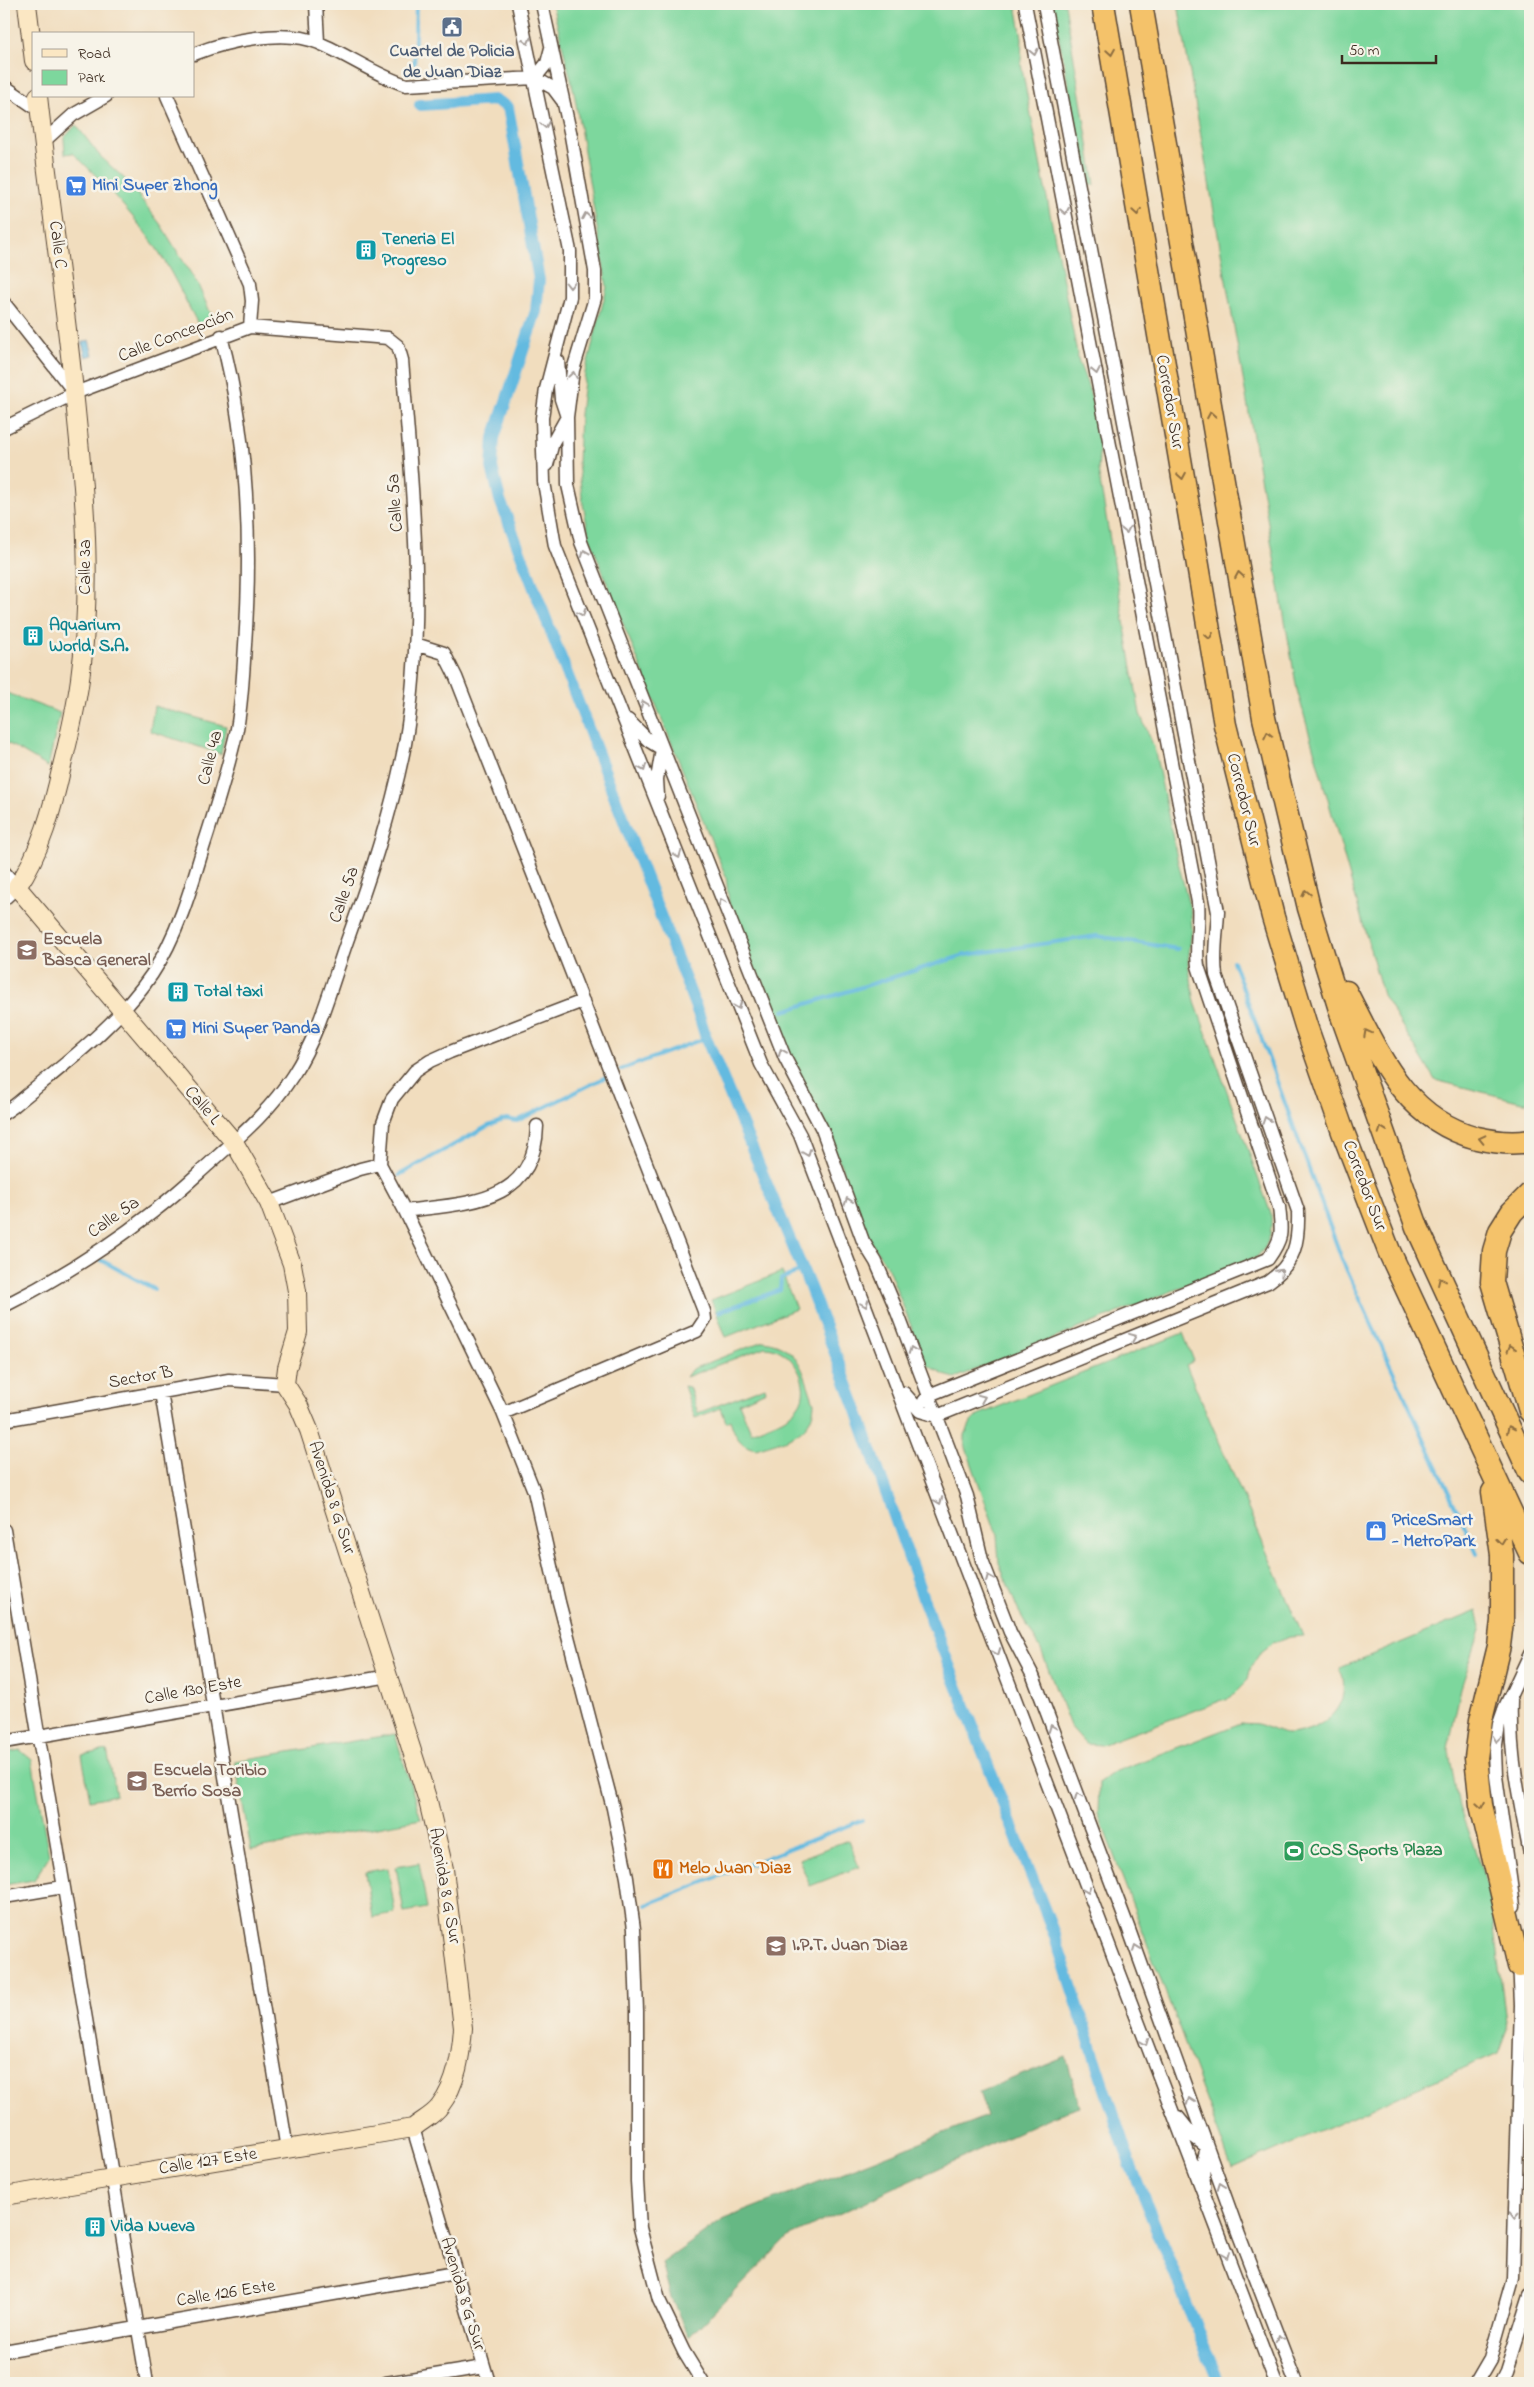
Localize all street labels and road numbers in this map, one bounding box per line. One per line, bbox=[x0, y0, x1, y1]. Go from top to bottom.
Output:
street label: Calle C bbox=[41, 220, 73, 271]
street label: Calle Concepción bbox=[115, 302, 238, 370]
street label: Corredor Sur bbox=[1148, 353, 1190, 452]
street label: Calle 5a bbox=[381, 473, 411, 533]
street label: Calle 3a bbox=[73, 539, 99, 595]
street label: Calle 4a bbox=[192, 728, 230, 788]
street label: Corredor Sur bbox=[1219, 751, 1267, 850]
street label: Calle 5a bbox=[323, 863, 367, 927]
street label: Calle L bbox=[177, 1081, 227, 1132]
street label: Corredor Sur bbox=[1335, 1137, 1393, 1236]
street label: Calle 5a bbox=[83, 1191, 145, 1245]
street label: Sector B bbox=[107, 1360, 175, 1396]
street label: Avenida 8 G Sur bbox=[300, 1438, 362, 1558]
street label: Calle 130 Este bbox=[143, 1670, 244, 1712]
street label: Avenida 8 G Sur bbox=[421, 1826, 467, 1947]
street label: Calle 127 Este bbox=[157, 2141, 260, 2183]
street label: Avenida 8 G Sur bbox=[432, 2234, 492, 2354]
street label: Calle 126 Este bbox=[175, 2273, 278, 2315]

